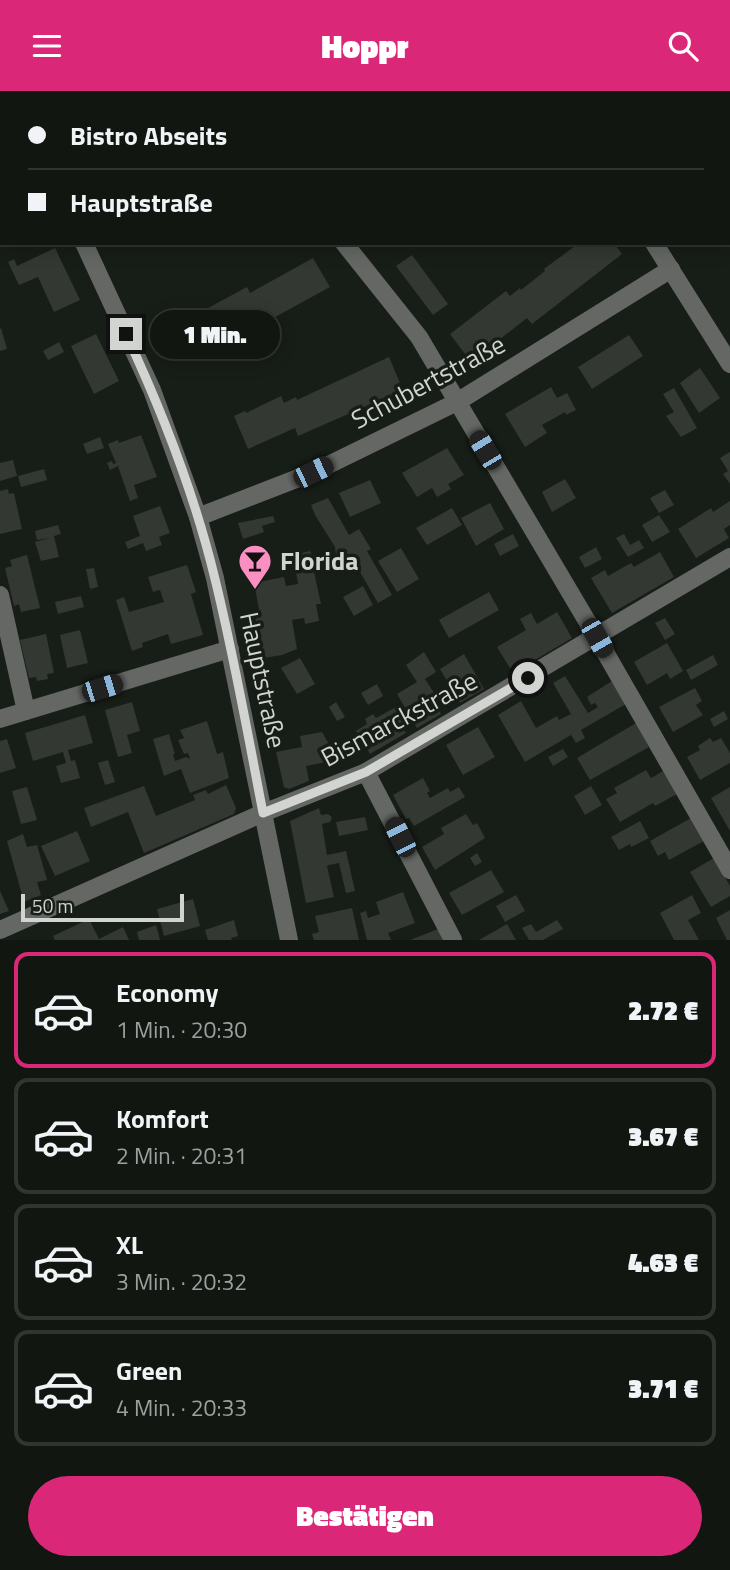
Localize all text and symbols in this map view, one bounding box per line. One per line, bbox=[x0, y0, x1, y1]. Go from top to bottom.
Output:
text: Hoppr bbox=[321, 22, 409, 70]
icon: menu bbox=[28, 27, 66, 65]
icon: search bbox=[664, 27, 702, 65]
text: Bistro Abseits bbox=[70, 116, 227, 155]
text: Hauptstraße bbox=[70, 183, 213, 222]
callout: 1 Min. bbox=[150, 309, 280, 359]
text: 1 Min. bbox=[183, 317, 247, 352]
route end bbox=[110, 318, 142, 350]
street label: Schubertstraße bbox=[344, 325, 512, 439]
car bbox=[466, 427, 505, 473]
car bbox=[290, 453, 337, 491]
place label: Florida bbox=[280, 541, 359, 580]
bar icon: Florida bbox=[236, 542, 274, 591]
street label: Hauptstraße bbox=[230, 608, 297, 752]
car bbox=[578, 615, 617, 661]
street label: Bismarckstraße bbox=[314, 661, 484, 776]
route start bbox=[512, 662, 544, 694]
car bbox=[79, 672, 126, 704]
car bbox=[382, 814, 419, 860]
scale bar bbox=[21, 891, 184, 923]
text: 50 m bbox=[32, 891, 73, 920]
text: Economy bbox=[116, 973, 218, 1012]
icon: car bbox=[32, 979, 95, 1042]
text: 2.72 € bbox=[628, 991, 698, 1030]
text: 1 Min. · 20:30 bbox=[116, 1012, 247, 1047]
text: Komfort bbox=[116, 1099, 209, 1138]
icon: car bbox=[32, 1105, 95, 1168]
text: 3.67 € bbox=[628, 1117, 698, 1156]
text: 2 Min. · 20:31 bbox=[116, 1138, 247, 1173]
text: XL bbox=[116, 1225, 143, 1264]
icon: car bbox=[32, 1231, 95, 1294]
text: 4.63 € bbox=[628, 1243, 698, 1282]
text: 3 Min. · 20:32 bbox=[116, 1264, 247, 1299]
text: Green bbox=[116, 1351, 182, 1390]
icon: car bbox=[32, 1357, 95, 1420]
text: 3.71 € bbox=[628, 1369, 698, 1408]
text: 4 Min. · 20:33 bbox=[116, 1390, 247, 1425]
button: Bestätigen bbox=[28, 1476, 702, 1556]

